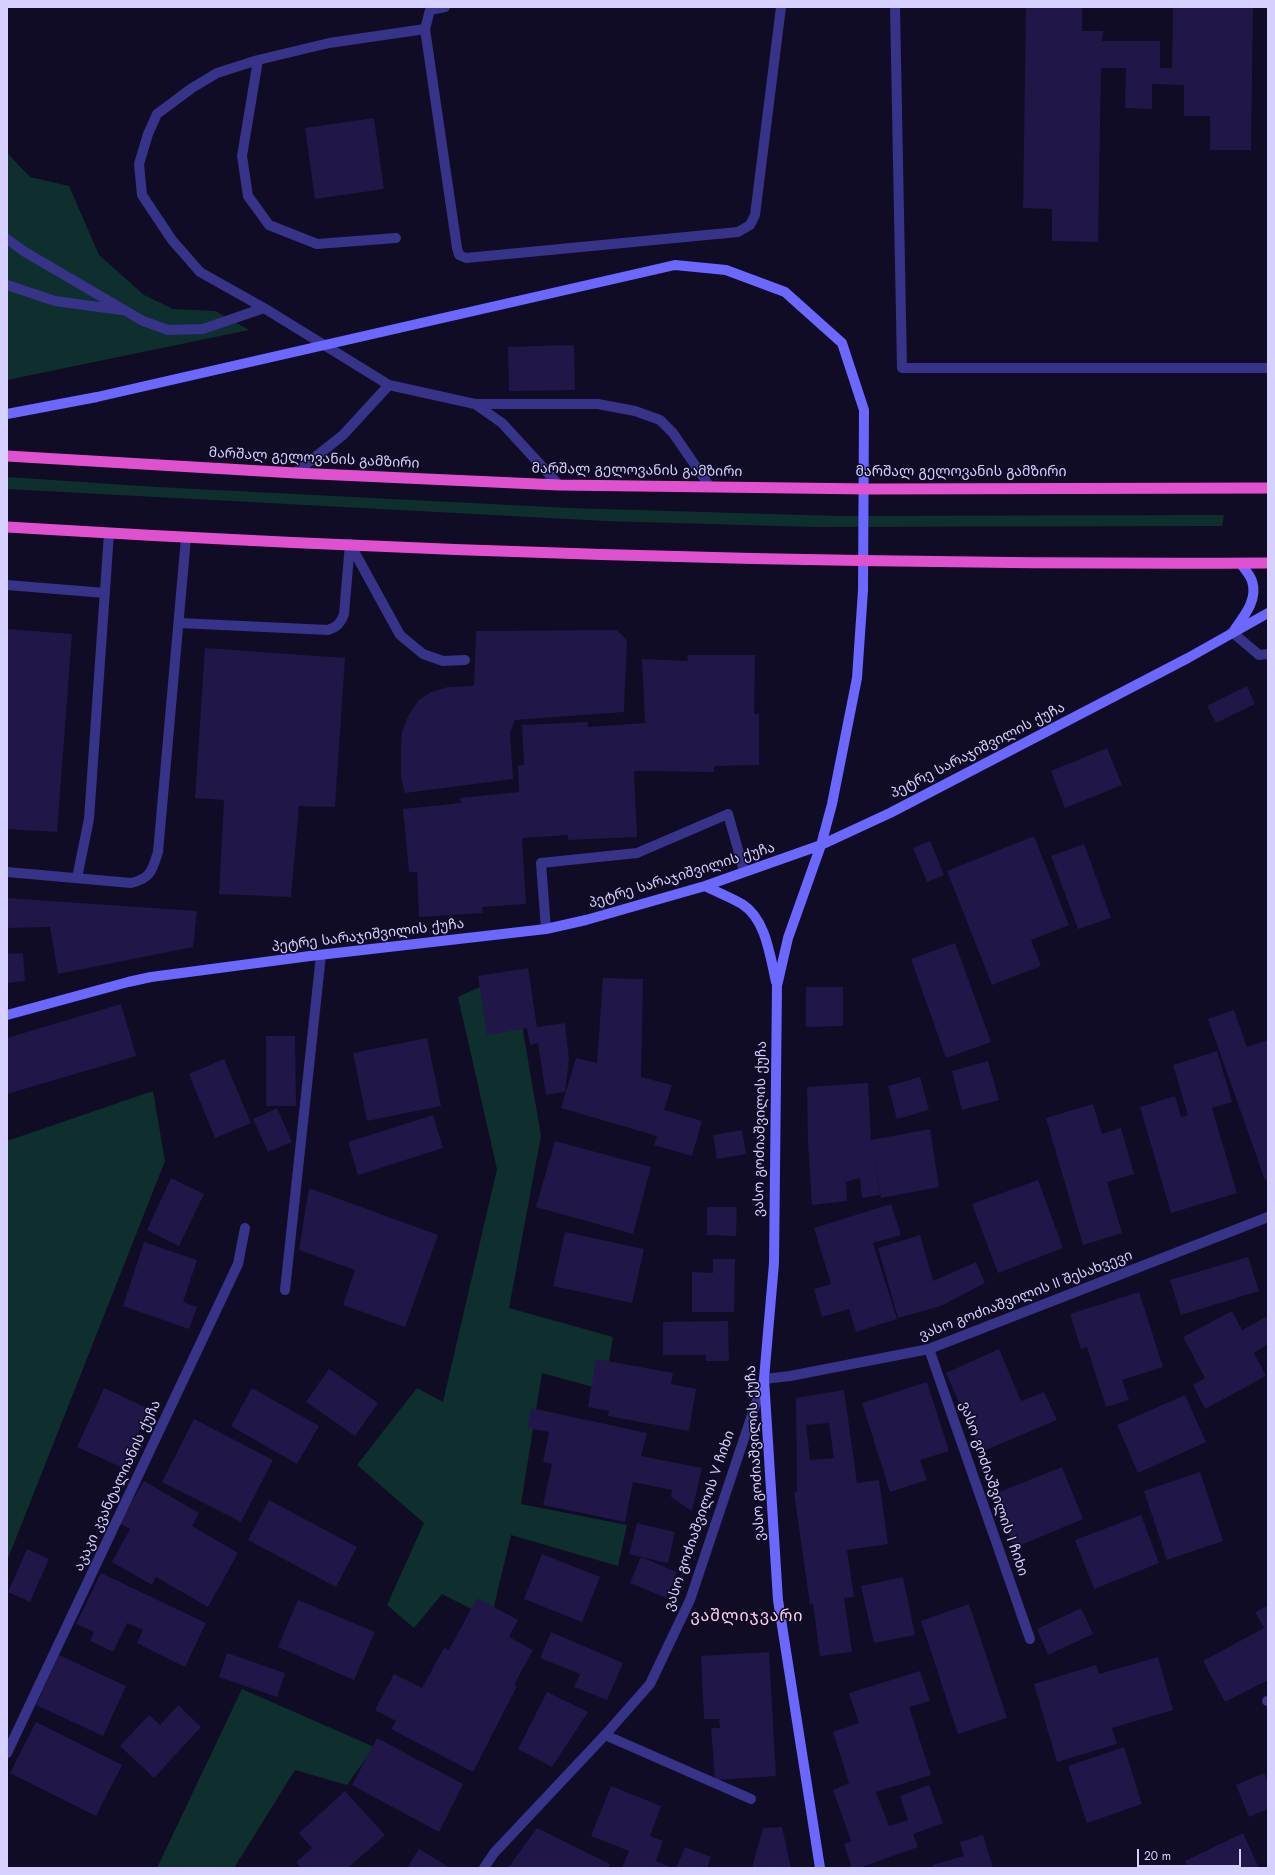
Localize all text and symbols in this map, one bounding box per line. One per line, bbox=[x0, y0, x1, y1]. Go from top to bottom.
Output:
street label: მარშალ გელოვანის გამზირი bbox=[208, 445, 420, 473]
street label: მარშალ გელოვანის გამზირი bbox=[531, 461, 743, 481]
street label: მარშალ გელოვანის გამზირი bbox=[856, 465, 1066, 481]
street label: პეტრე სარაჯიშვილის ქუჩა bbox=[888, 700, 1068, 802]
street label: პეტრე სარაჯიშვილის ქუჩა bbox=[587, 840, 777, 912]
street label: პეტრე სარაჯიშვილის ქუჩა bbox=[271, 916, 465, 956]
street label: ვასო გოძიაშვილის ქუჩა bbox=[751, 1041, 771, 1217]
street label: ვასო გოძიაშვილის II შესახვევი bbox=[917, 1247, 1135, 1345]
street label: ვასო გოძიაშვილის ქუჩა bbox=[743, 1365, 769, 1541]
street label: აკაკი კვანტალიანის ქუჩა bbox=[71, 1398, 165, 1574]
street label: ვასო გოძიაშვილის I ჩიხი bbox=[955, 1399, 1031, 1579]
street label: ვასო გოძიაშვილის V ჩიხი bbox=[661, 1429, 739, 1613]
district label: ვაშლიჯვარი bbox=[691, 1607, 803, 1627]
scale bar bbox=[1139, 1841, 1243, 1867]
text: 20 m bbox=[1144, 1847, 1171, 1865]

